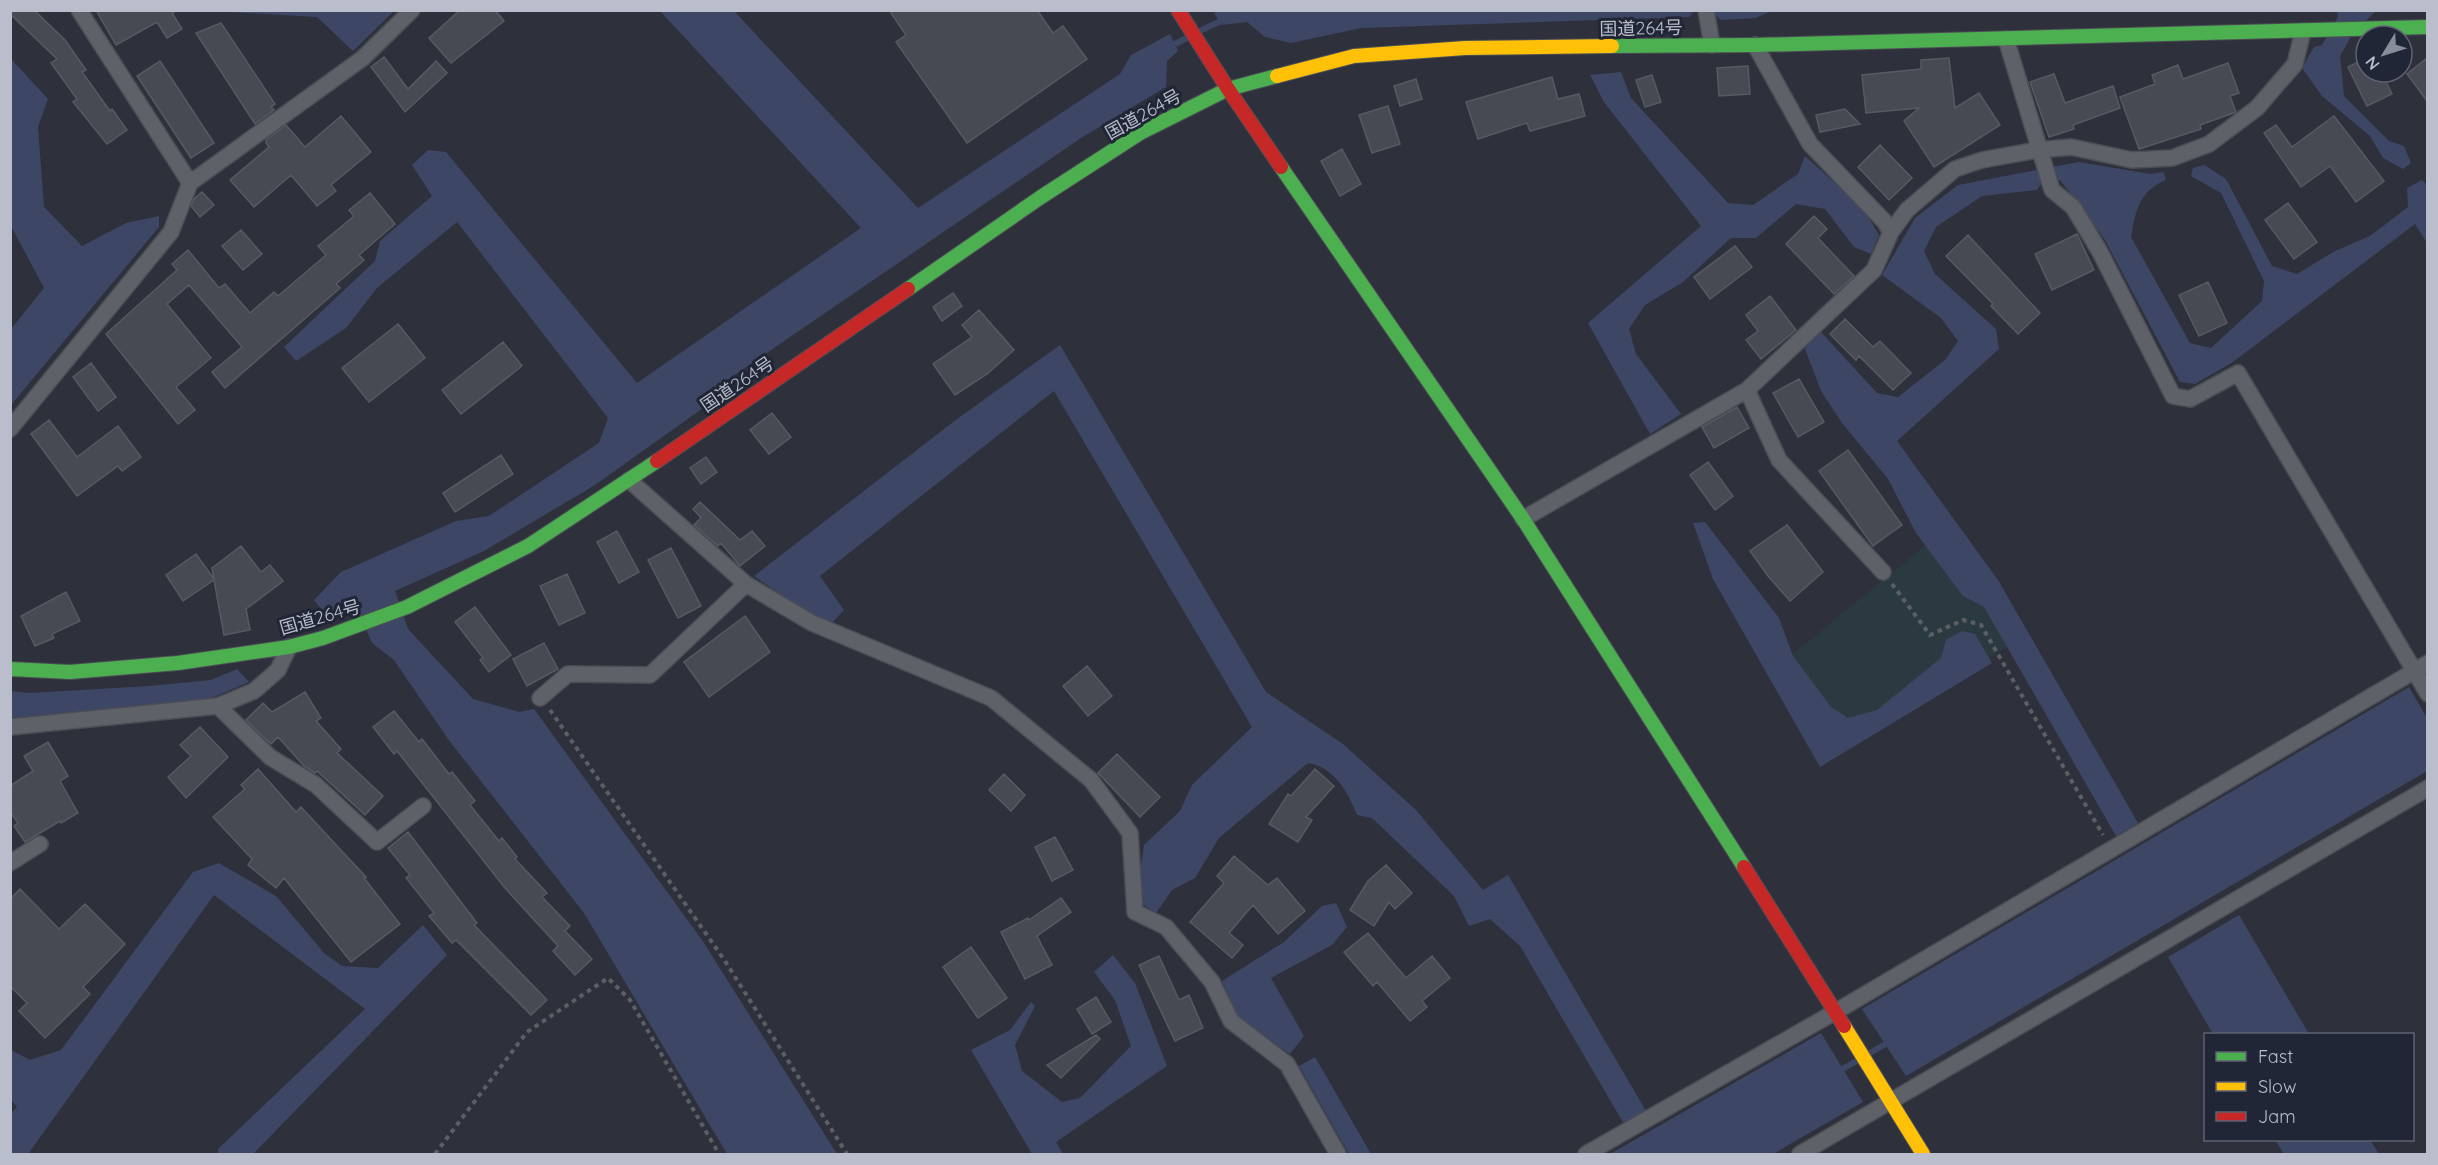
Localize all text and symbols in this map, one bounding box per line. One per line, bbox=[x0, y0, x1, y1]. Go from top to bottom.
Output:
street label: 国道264号 bbox=[1599, 16, 1683, 40]
north arrow bbox=[2354, 24, 2414, 84]
text: N bbox=[2361, 52, 2384, 74]
street label: 国道264号 bbox=[1101, 84, 1185, 144]
street label: 国道264号 bbox=[696, 351, 778, 417]
street label: 国道264号 bbox=[277, 594, 363, 640]
legend bbox=[2204, 1033, 2414, 1141]
text: Fast bbox=[2258, 1045, 2293, 1068]
text: Slow bbox=[2258, 1075, 2296, 1098]
text: Jam bbox=[2258, 1105, 2296, 1128]

